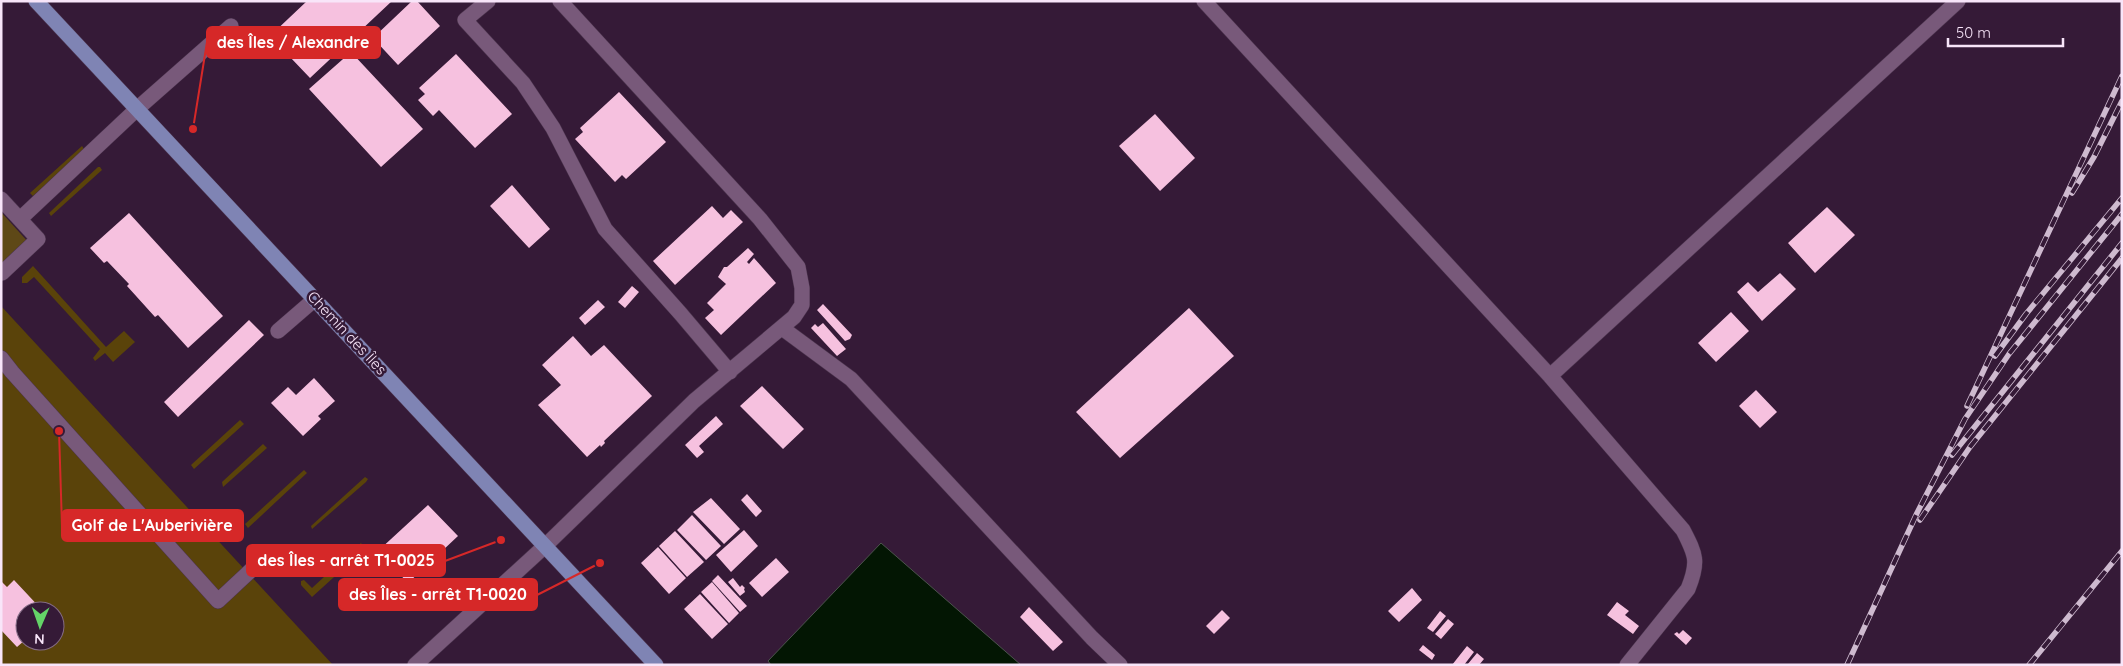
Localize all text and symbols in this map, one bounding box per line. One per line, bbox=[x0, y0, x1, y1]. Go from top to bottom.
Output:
scale bar bbox=[1948, 15, 2063, 47]
text: 50 m bbox=[1956, 23, 1991, 42]
callout: des Îles / Alexandre bbox=[207, 27, 380, 58]
text: des Îles / Alexandre bbox=[217, 32, 369, 52]
street label: Chemin des Îles bbox=[304, 287, 391, 379]
callout: Golf de L'Auberivière bbox=[62, 510, 243, 541]
text: Golf de L'Auberivière bbox=[71, 515, 233, 535]
callout: des Îles - arrêt T1-0025 bbox=[247, 545, 445, 576]
text: des Îles - arrêt T1-0025 bbox=[257, 550, 435, 570]
callout: des Îles - arrêt T1-0020 bbox=[339, 579, 537, 610]
text: des Îles - arrêt T1-0020 bbox=[349, 584, 527, 604]
north arrow bbox=[15, 601, 65, 651]
text: N bbox=[34, 630, 45, 648]

